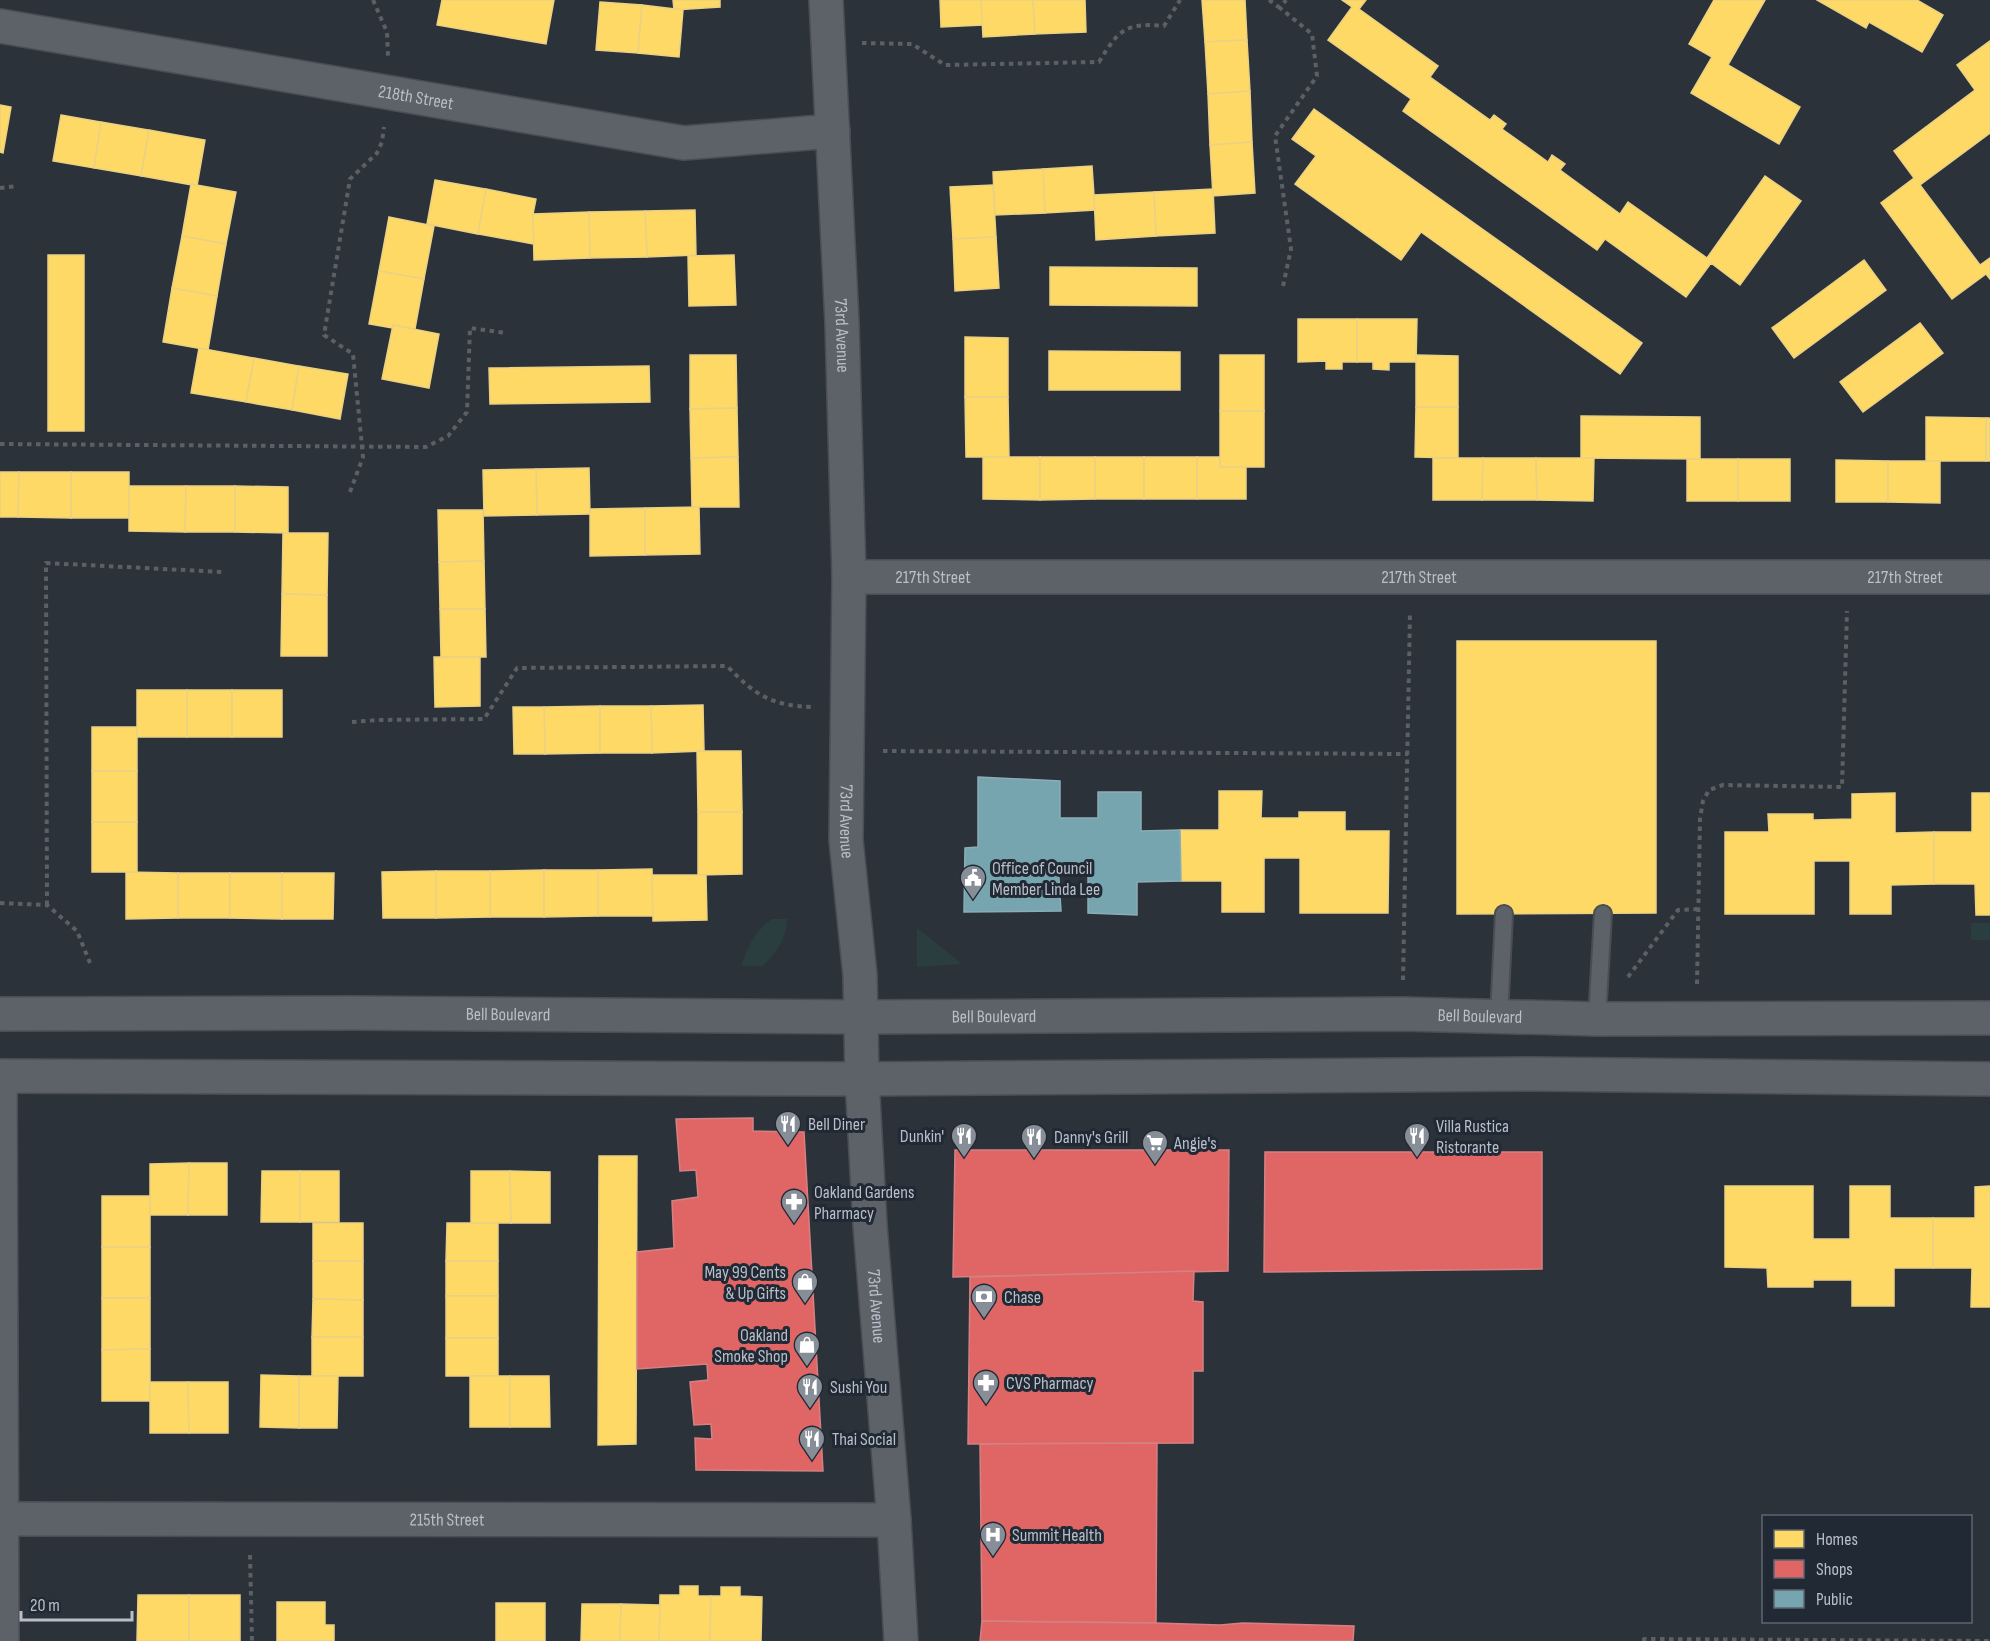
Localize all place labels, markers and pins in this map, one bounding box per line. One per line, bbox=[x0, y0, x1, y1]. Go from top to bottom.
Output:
place label: Office of Council Member Linda Lee bbox=[992, 858, 1100, 900]
public building icon: Office of Council Member Linda Lee bbox=[958, 863, 988, 901]
restaurant icon: Bell Diner bbox=[773, 1109, 803, 1147]
place label: Bell Diner bbox=[808, 1114, 865, 1135]
place label: Villa Rustica Ristorante bbox=[1436, 1116, 1509, 1158]
restaurant icon: Dunkin' bbox=[949, 1121, 979, 1159]
restaurant icon: Villa Rustica Ristorante bbox=[1402, 1121, 1432, 1159]
restaurant icon: Danny's Grill bbox=[1019, 1122, 1049, 1160]
place label: Dunkin' bbox=[900, 1126, 944, 1147]
place label: Danny's Grill bbox=[1054, 1127, 1128, 1148]
supermarket icon: Angie's bbox=[1140, 1128, 1170, 1166]
place label: Angie's bbox=[1173, 1133, 1217, 1154]
place label: Oakland Gardens Pharmacy bbox=[814, 1182, 914, 1224]
pharmacy icon: Oakland Gardens Pharmacy bbox=[779, 1187, 809, 1225]
place label: May 99 Cents & Up Gifts bbox=[704, 1262, 786, 1304]
shop icon: May 99 Cents & Up Gifts bbox=[790, 1267, 820, 1305]
bank icon: Chase bbox=[969, 1282, 999, 1320]
place label: Chase bbox=[1004, 1287, 1041, 1308]
place label: Oakland Smoke Shop bbox=[714, 1325, 788, 1367]
shop icon: Oakland Smoke Shop bbox=[792, 1330, 822, 1368]
pharmacy icon: CVS Pharmacy bbox=[971, 1368, 1001, 1406]
restaurant icon: Sushi You bbox=[795, 1372, 825, 1410]
place label: CVS Pharmacy bbox=[1006, 1373, 1093, 1394]
place label: Sushi You bbox=[830, 1377, 887, 1398]
restaurant icon: Thai Social bbox=[797, 1424, 827, 1462]
place label: Thai Social bbox=[832, 1429, 896, 1450]
hospital icon: Summit Health bbox=[978, 1520, 1008, 1558]
place label: Summit Health bbox=[1012, 1525, 1102, 1546]

